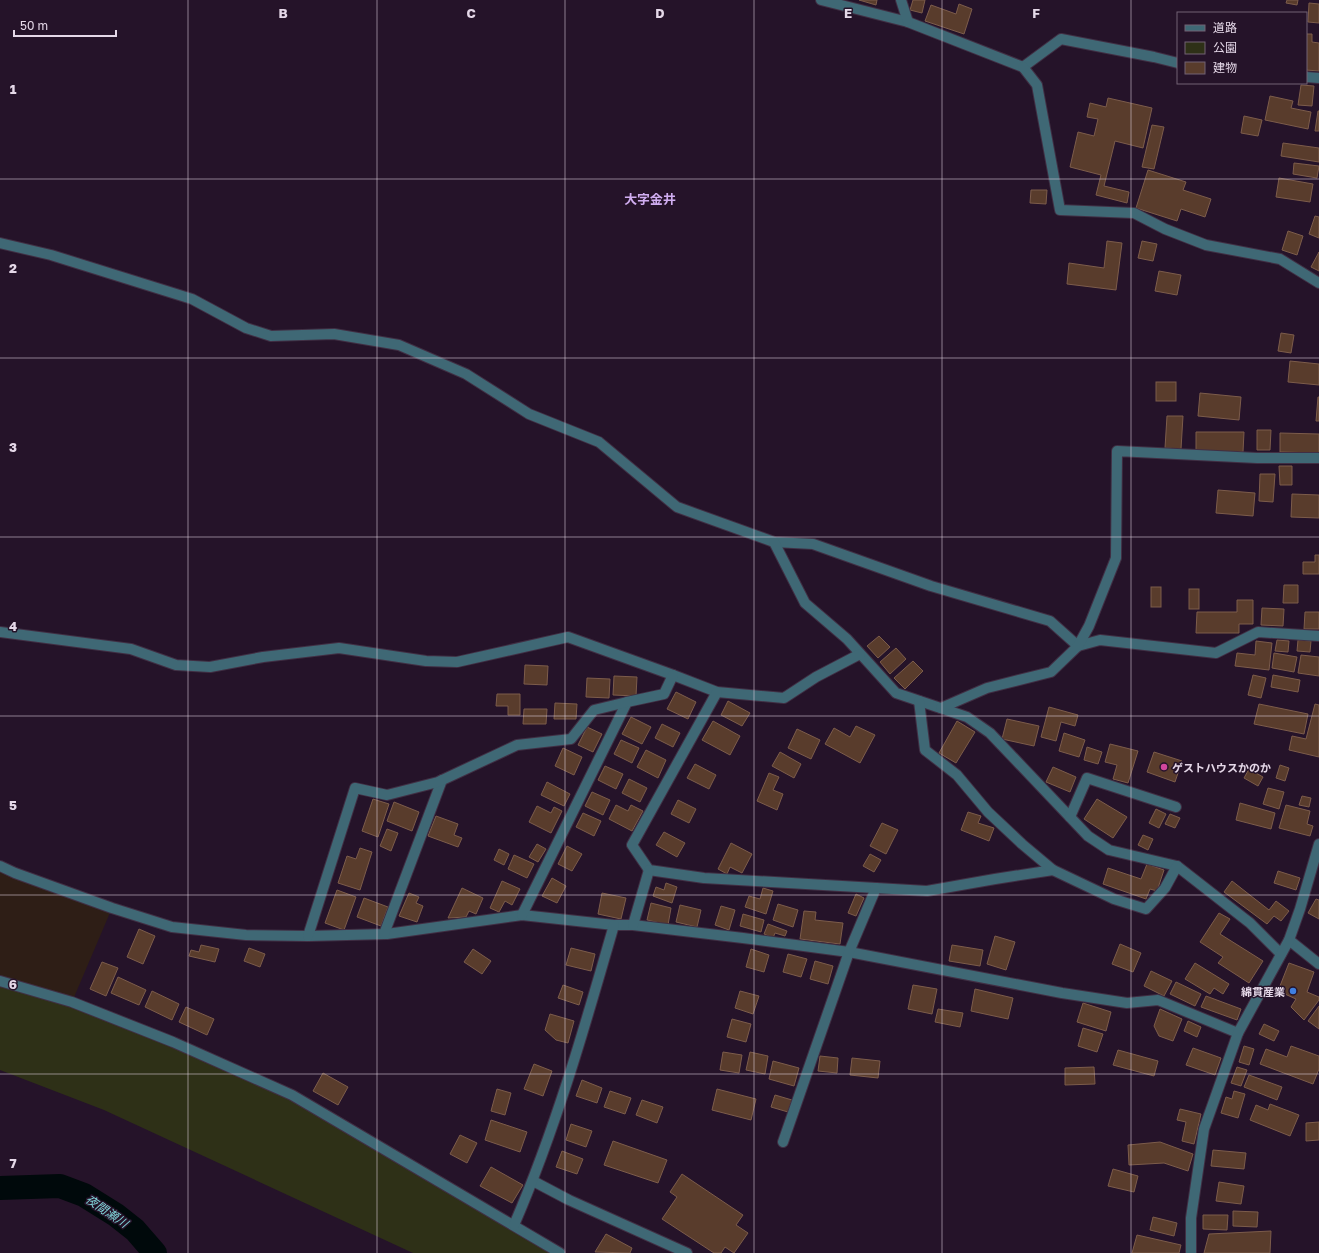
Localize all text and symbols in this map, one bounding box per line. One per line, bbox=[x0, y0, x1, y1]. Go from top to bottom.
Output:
text: B bbox=[278, 5, 288, 21]
text: C bbox=[466, 5, 476, 21]
text: D bbox=[655, 5, 665, 21]
text: E bbox=[844, 5, 852, 21]
text: F bbox=[1032, 5, 1040, 21]
scale bar bbox=[14, 12, 116, 38]
legend bbox=[1177, 12, 1307, 84]
text: 50 m bbox=[20, 18, 48, 33]
text: 道路 bbox=[1213, 20, 1237, 35]
text: 公園 bbox=[1213, 40, 1237, 55]
text: 建物 bbox=[1213, 60, 1237, 75]
text: 1 bbox=[10, 81, 17, 97]
district label: 大字金井 bbox=[624, 191, 676, 207]
text: 2 bbox=[9, 260, 17, 276]
text: 3 bbox=[9, 439, 17, 455]
text: 4 bbox=[9, 618, 17, 634]
place label: ゲストハウスかのか bbox=[1172, 761, 1271, 774]
marker: ゲストハウスかのか bbox=[1159, 762, 1169, 772]
text: 5 bbox=[9, 797, 17, 813]
text: 6 bbox=[9, 976, 17, 992]
place label: 綿貫産業 bbox=[1241, 985, 1285, 998]
marker: 綿貫産業 bbox=[1288, 986, 1298, 996]
text: 7 bbox=[9, 1155, 17, 1171]
water label: 夜間瀬川 bbox=[83, 1191, 133, 1232]

